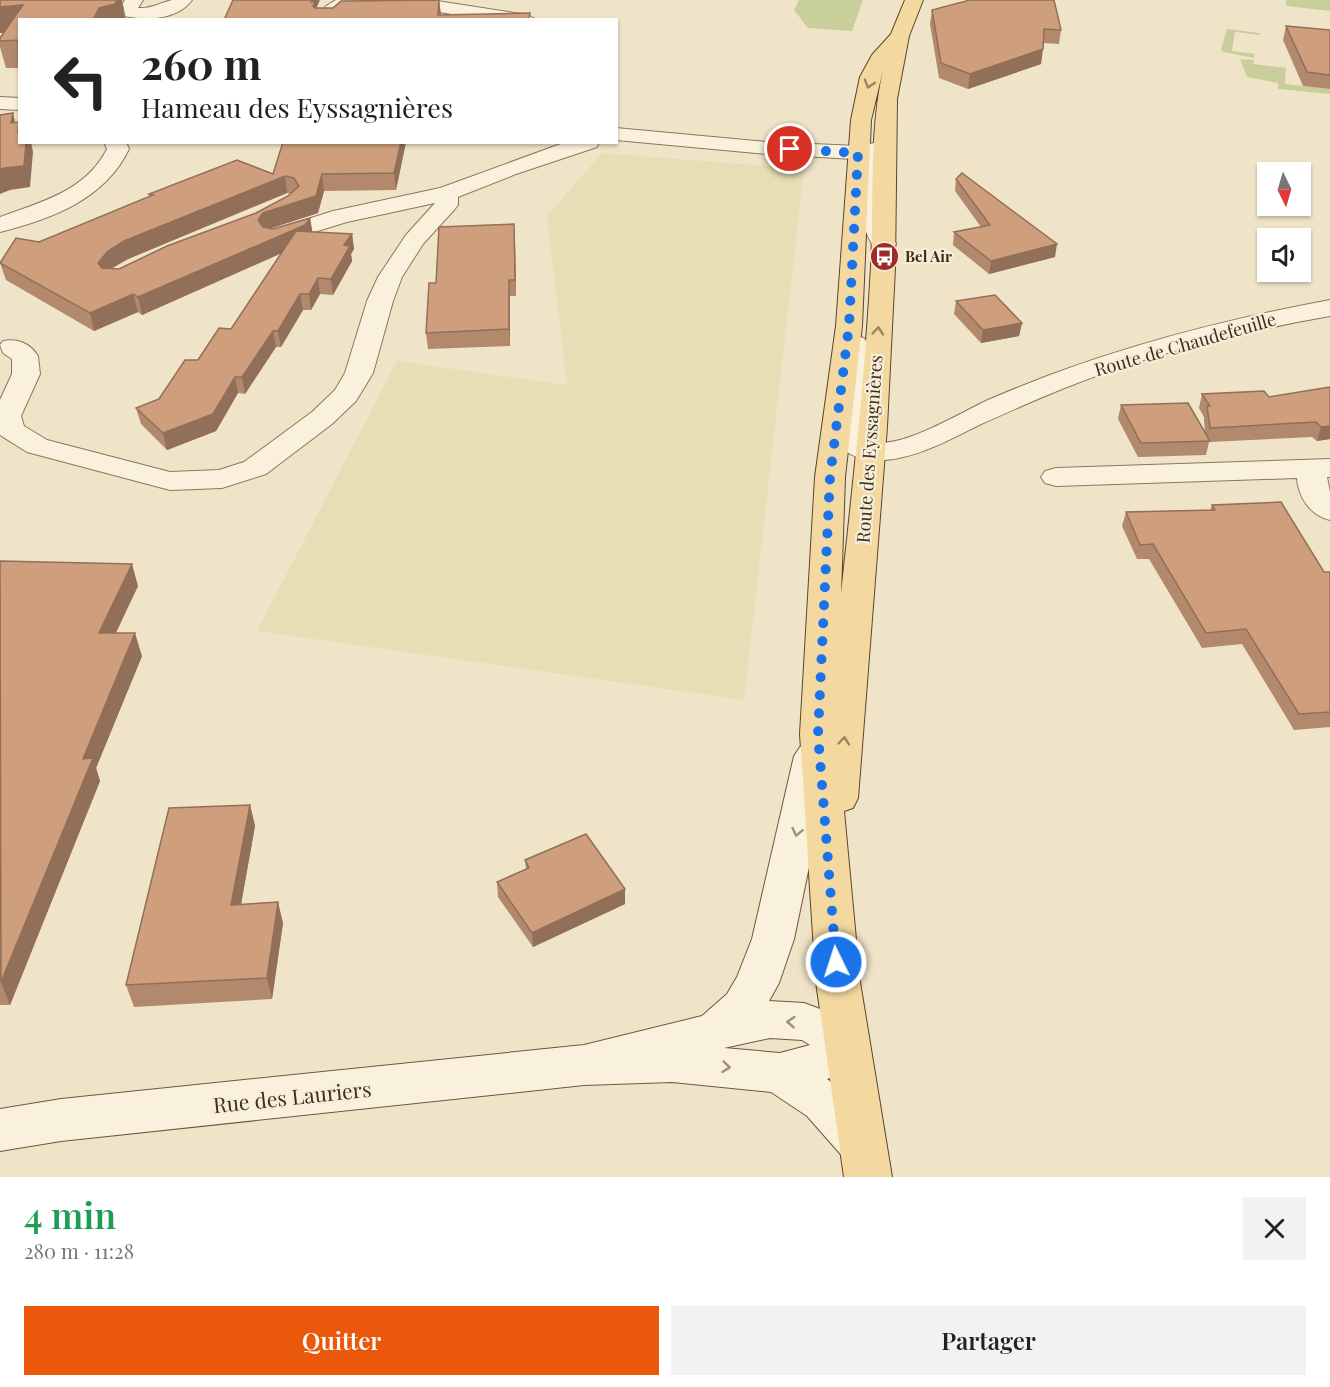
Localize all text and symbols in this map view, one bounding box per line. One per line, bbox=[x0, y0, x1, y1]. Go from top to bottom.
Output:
text: 260 m bbox=[141, 35, 261, 91]
icon: left bbox=[42, 42, 120, 120]
one-way arrow bbox=[863, 78, 876, 89]
text: Hameau des Eyssagnières bbox=[141, 89, 453, 125]
pin bbox=[764, 123, 815, 174]
icon: arrive bbox=[773, 132, 806, 165]
north arrow bbox=[1257, 162, 1311, 216]
map controls bbox=[1257, 162, 1311, 282]
button: sound bbox=[1257, 228, 1311, 282]
bus stop icon: Bel Air bbox=[868, 240, 900, 272]
place label: Bel Air bbox=[905, 246, 952, 266]
street label: Route de Chaudefeuille bbox=[1091, 307, 1279, 381]
one-way arrow bbox=[871, 326, 884, 335]
street label: Route des Eyssagnières bbox=[850, 354, 888, 544]
one-way arrow bbox=[837, 737, 850, 746]
one-way arrow bbox=[791, 827, 804, 837]
position arrow bbox=[804, 930, 868, 994]
one-way arrow bbox=[787, 1015, 796, 1028]
one-way arrow bbox=[721, 1060, 730, 1073]
street label: Rue des Lauriers bbox=[211, 1074, 373, 1118]
text: 4 min bbox=[24, 1190, 116, 1238]
button: close bbox=[1243, 1197, 1306, 1260]
text: 280 m · 11:28 bbox=[24, 1237, 134, 1264]
button: Quitter bbox=[24, 1306, 659, 1375]
button: Partager bbox=[671, 1306, 1306, 1375]

